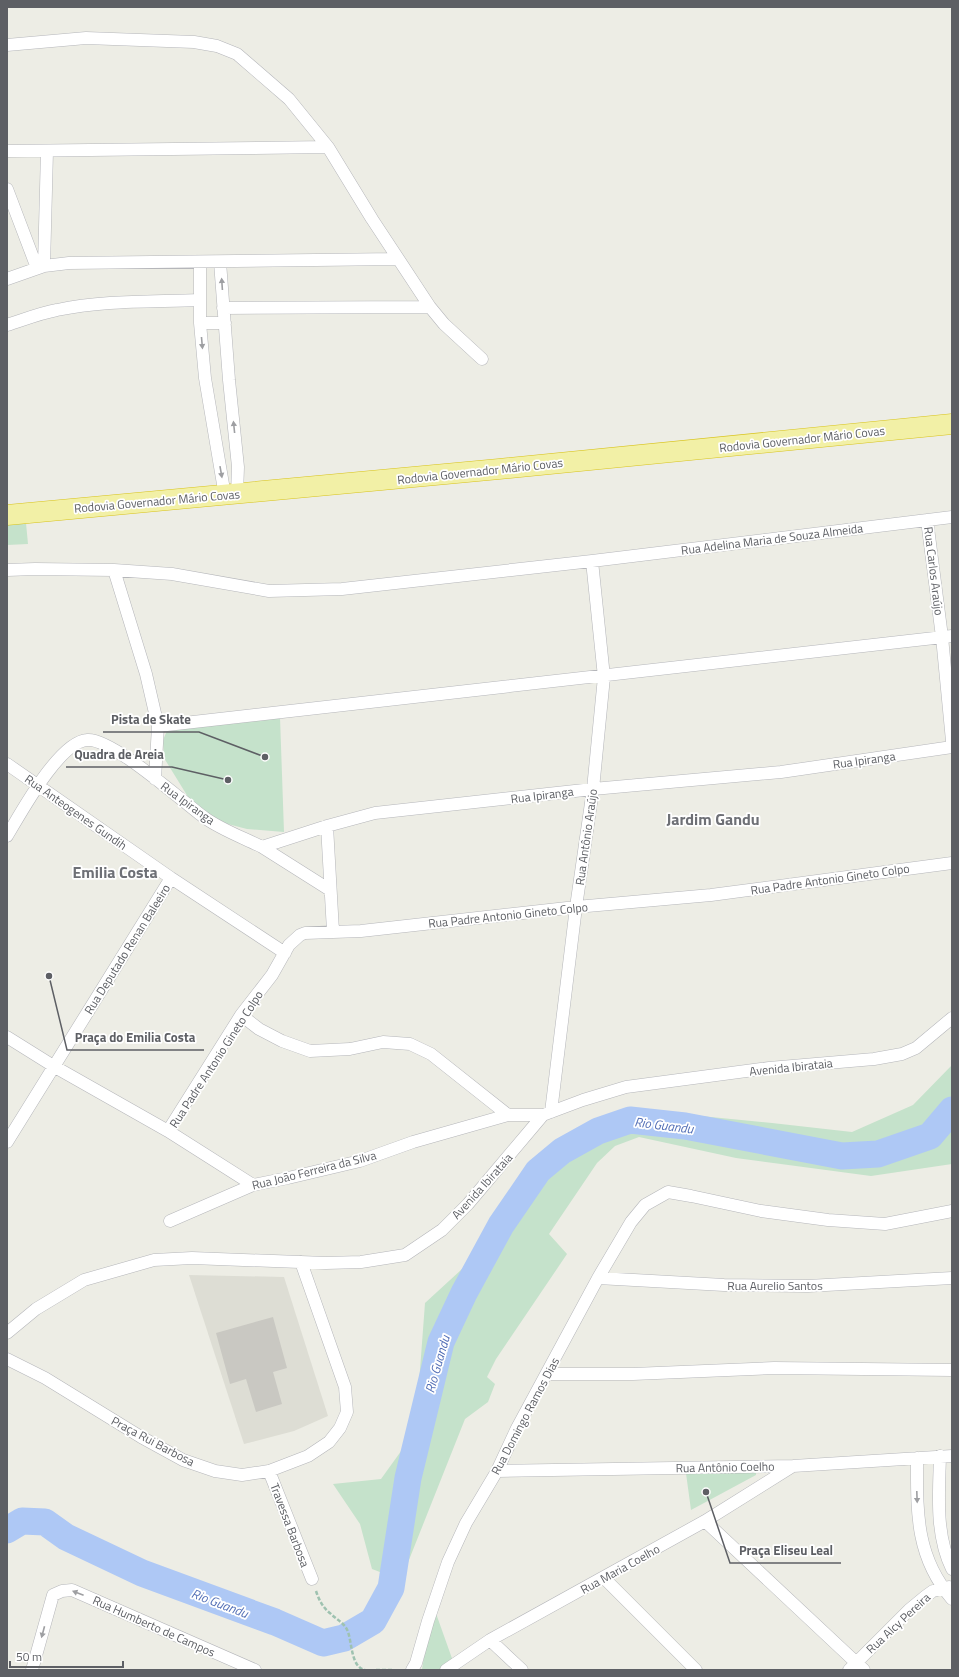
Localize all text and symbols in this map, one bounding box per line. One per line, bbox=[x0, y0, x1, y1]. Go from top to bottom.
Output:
one-way arrow bbox=[218, 278, 225, 290]
one-way arrow bbox=[198, 337, 205, 349]
one-way arrow bbox=[230, 421, 237, 433]
street label: Rodovia Governador Mário Covas bbox=[718, 421, 886, 457]
street label: Rodovia Governador Mário Covas bbox=[396, 453, 564, 489]
one-way arrow bbox=[218, 466, 224, 478]
street label: Rodovia Governador Mário Covas bbox=[73, 484, 241, 518]
street label: Rua Adelina Maria de Souza Almeida bbox=[680, 518, 864, 560]
street label: Rua Carlos Araújo bbox=[919, 526, 949, 616]
callout: Pista de Skate bbox=[103, 707, 199, 732]
text: Pista de Skate bbox=[111, 709, 191, 729]
callout: Quadra de Areia bbox=[66, 742, 172, 767]
text: Quadra de Areia bbox=[74, 744, 164, 764]
street label: Rua Ipiranga bbox=[831, 746, 897, 774]
street label: Rua Anteogenes Gundih bbox=[21, 769, 131, 855]
street label: Rua Ipiranga bbox=[157, 777, 219, 829]
street label: Rua Ipiranga bbox=[510, 782, 574, 808]
street label: Rua Antônio Araújo bbox=[570, 788, 602, 886]
district label: Jardim Gandu bbox=[666, 807, 760, 831]
street label: Rua Padre Antonio Gineto Colpo bbox=[749, 858, 911, 900]
district label: Emilia Costa bbox=[72, 860, 158, 884]
street label: Rua Deputado Renan Baleeiro bbox=[79, 880, 175, 1018]
street label: Rua Padre Antonio Gineto Colpo bbox=[427, 897, 589, 933]
street label: Rua Padre Antonio Gineto Colpo bbox=[164, 987, 268, 1131]
callout: Praça do Emilia Costa bbox=[67, 1025, 204, 1050]
text: Praça do Emilia Costa bbox=[75, 1027, 196, 1047]
street label: Avenida Ibirataia bbox=[748, 1053, 834, 1081]
water label: Rio Guandu bbox=[633, 1111, 696, 1139]
street label: Rua João Ferreira da Silva bbox=[250, 1145, 378, 1195]
street label: Avenida Ibirataia bbox=[447, 1149, 517, 1223]
street label: Rua Aurelio Santos bbox=[727, 1276, 823, 1295]
water label: Rio Guandu bbox=[419, 1331, 455, 1395]
street label: Rua Domingo Ramos Dias bbox=[486, 1353, 564, 1478]
street label: Praça Rui Barbosa bbox=[108, 1411, 198, 1471]
street label: Rua Antônio Coelho bbox=[675, 1457, 775, 1477]
street label: Travessa Barbosa bbox=[265, 1480, 315, 1570]
one-way arrow bbox=[914, 1491, 921, 1503]
callout: Praça Eliseu Leal bbox=[730, 1538, 841, 1563]
street label: Rua Maria Coelho bbox=[577, 1539, 663, 1599]
text: Praça Eliseu Leal bbox=[739, 1540, 833, 1560]
water label: Rio Guandu bbox=[189, 1583, 253, 1623]
street label: Rua Alcy Pereira bbox=[862, 1588, 934, 1658]
one-way arrow bbox=[71, 1590, 83, 1596]
street label: Rua Humberto de Campos bbox=[90, 1590, 219, 1662]
one-way arrow bbox=[39, 1626, 45, 1639]
scale bar bbox=[10, 1643, 123, 1669]
text: 50 m bbox=[16, 1647, 42, 1666]

